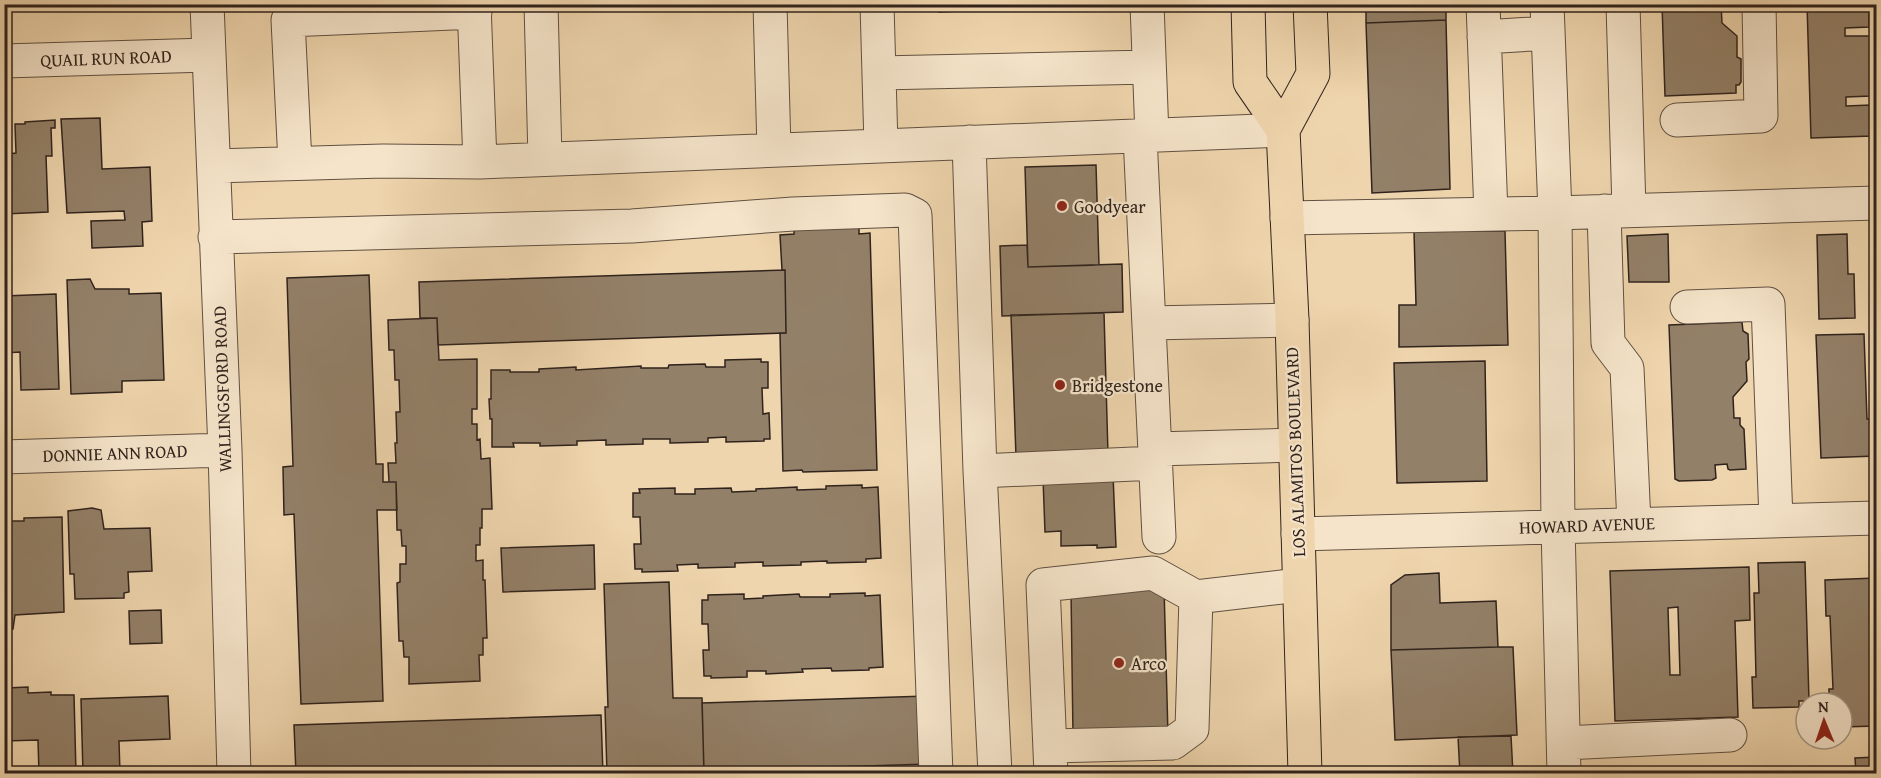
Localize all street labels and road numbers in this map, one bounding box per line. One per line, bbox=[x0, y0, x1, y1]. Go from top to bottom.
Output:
street label: QUAIL RUN ROAD bbox=[40, 42, 172, 74]
street label: WALLINGSFORD ROAD bbox=[206, 305, 238, 473]
street label: LOS ALAMITOS BOULEVARD bbox=[1278, 346, 1312, 558]
street label: DONNIE ANN ROAD bbox=[42, 437, 188, 469]
street label: HOWARD AVENUE bbox=[1519, 509, 1655, 541]

